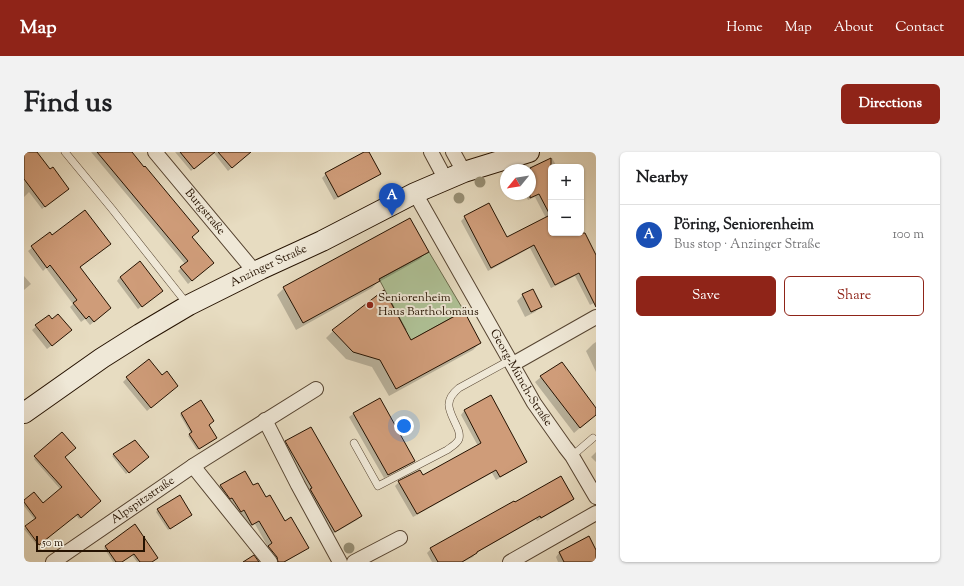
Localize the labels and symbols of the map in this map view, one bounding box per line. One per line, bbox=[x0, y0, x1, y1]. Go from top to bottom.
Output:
north arrow bbox=[500, 164, 536, 200]
pin: A bbox=[379, 183, 405, 216]
street label: Burgstraße bbox=[180, 185, 230, 239]
street label: Anzinger Straße bbox=[227, 240, 311, 292]
place label: Seniorenheim Haus Bartholomäus bbox=[378, 289, 479, 321]
marker: Seniorenheim Haus Bartholomäus bbox=[365, 300, 375, 310]
street label: Georg-Münch-Straße bbox=[485, 326, 557, 431]
your location bbox=[394, 416, 414, 436]
street label: Alpspitzstraße bbox=[107, 472, 179, 529]
scale bar bbox=[36, 534, 145, 553]

